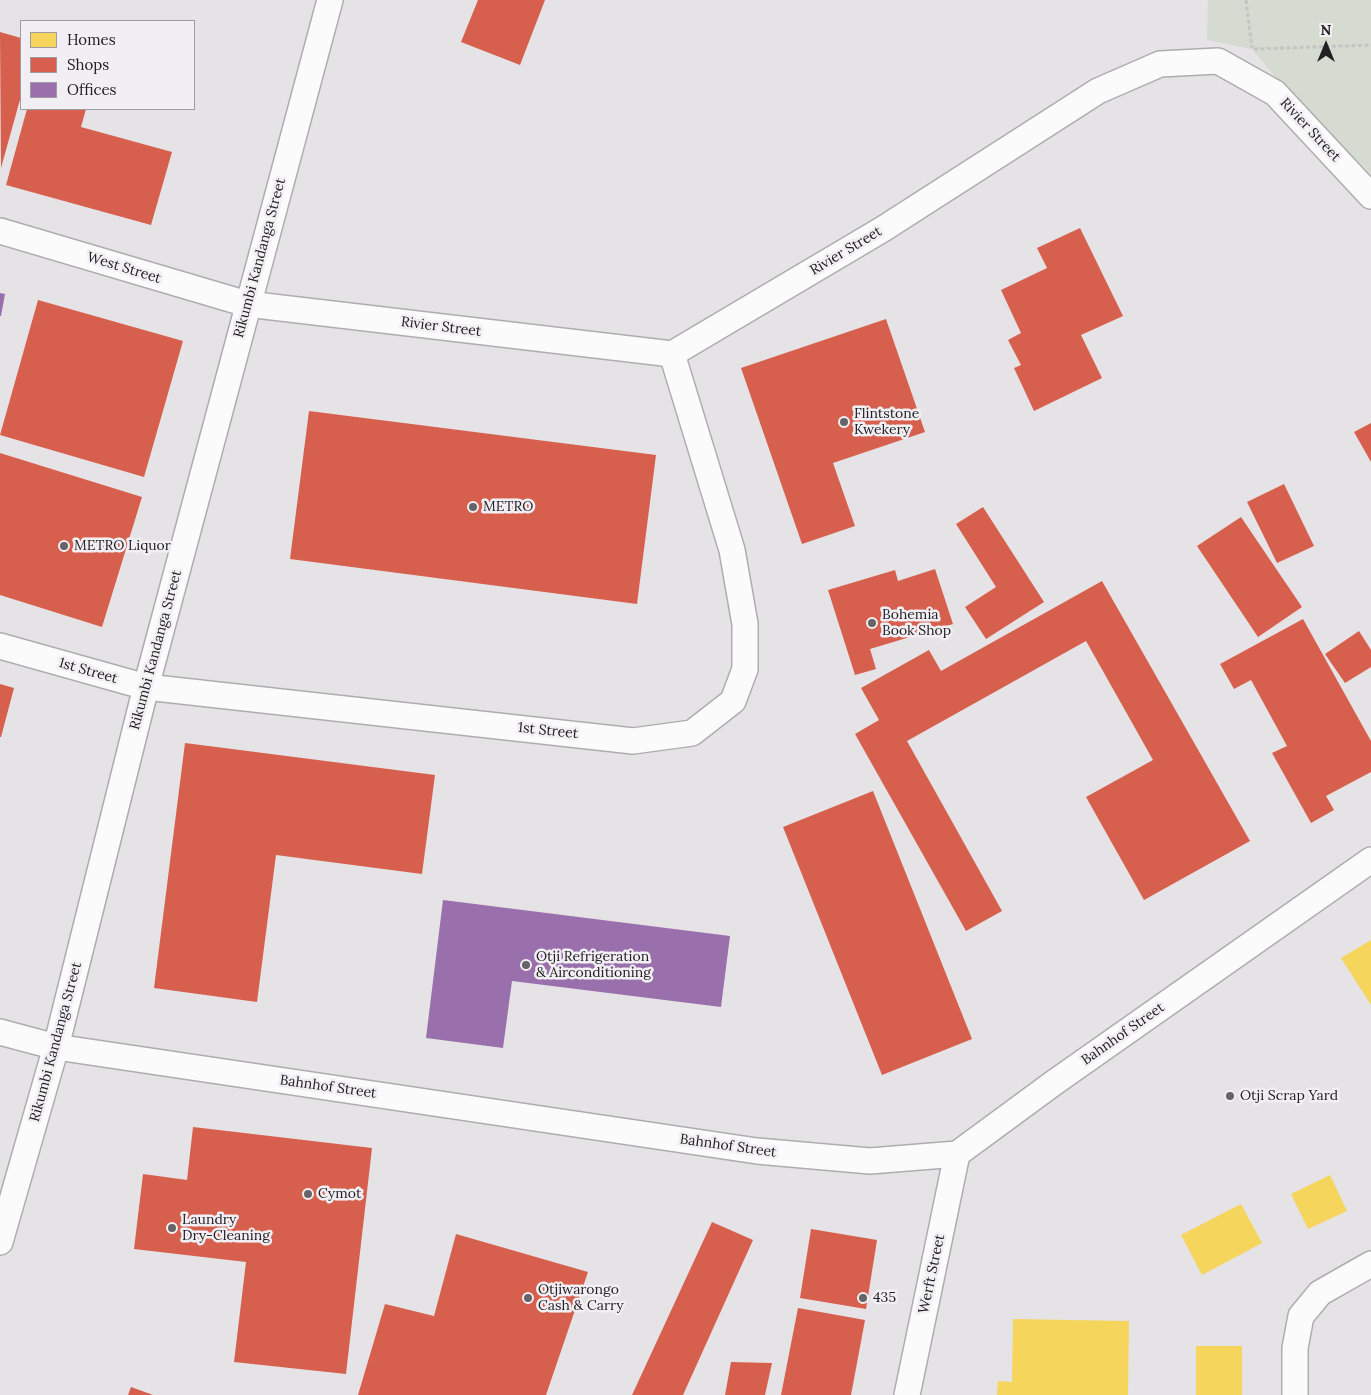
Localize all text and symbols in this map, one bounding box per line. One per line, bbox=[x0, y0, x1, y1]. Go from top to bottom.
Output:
legend bbox=[20, 20, 195, 110]
north arrow bbox=[1301, 20, 1351, 70]
text: N bbox=[1321, 21, 1331, 39]
text: Homes bbox=[67, 30, 116, 49]
text: Shops bbox=[67, 55, 109, 74]
text: Offices bbox=[67, 80, 116, 99]
street label: Rivier Street bbox=[1276, 95, 1344, 165]
street label: Rikumbi Kandanga Street bbox=[231, 176, 289, 340]
street label: Rivier Street bbox=[807, 223, 885, 279]
street label: West Street bbox=[85, 249, 163, 287]
street label: Rivier Street bbox=[400, 314, 482, 340]
place label: Flintstone Kwekery bbox=[854, 406, 919, 438]
marker: Flintstone Kwekery bbox=[838, 416, 850, 428]
place label: METRO bbox=[483, 499, 533, 515]
marker: METRO bbox=[467, 501, 479, 513]
place label: METRO Liquor bbox=[74, 538, 171, 554]
marker: METRO Liquor bbox=[58, 540, 70, 552]
street label: Rikumbi Kandanga Street bbox=[127, 568, 185, 732]
place label: Bohemia Book Shop bbox=[882, 607, 951, 640]
marker: Bohemia Book Shop bbox=[866, 617, 878, 629]
street label: 1st Street bbox=[57, 655, 119, 687]
street label: 1st Street bbox=[517, 719, 579, 743]
place label: Otji Refrigeration & Airconditioning bbox=[536, 949, 651, 982]
marker: Otji Refrigeration & Airconditioning bbox=[520, 959, 532, 971]
street label: Rikumbi Kandanga Street bbox=[27, 960, 85, 1124]
street label: Bahnhof Street bbox=[1078, 999, 1168, 1069]
street label: Bahnhof Street bbox=[279, 1072, 377, 1102]
place label: Otji Scrap Yard bbox=[1240, 1088, 1338, 1104]
marker: Otji Scrap Yard bbox=[1224, 1090, 1236, 1102]
street label: Bahnhof Street bbox=[679, 1131, 777, 1161]
place label: Cymot bbox=[318, 1186, 361, 1202]
marker: Cymot bbox=[302, 1188, 314, 1200]
place label: Laundry Dry-Cleaning bbox=[182, 1212, 270, 1244]
marker: Laundry Dry-Cleaning bbox=[166, 1222, 178, 1234]
street label: Werft Street bbox=[915, 1233, 949, 1315]
place label: Otjiwarongo Cash & Carry bbox=[538, 1282, 624, 1314]
place label: 435 bbox=[873, 1290, 896, 1306]
marker: Otjiwarongo Cash & Carry bbox=[522, 1292, 534, 1304]
marker: 435 bbox=[857, 1292, 869, 1304]

